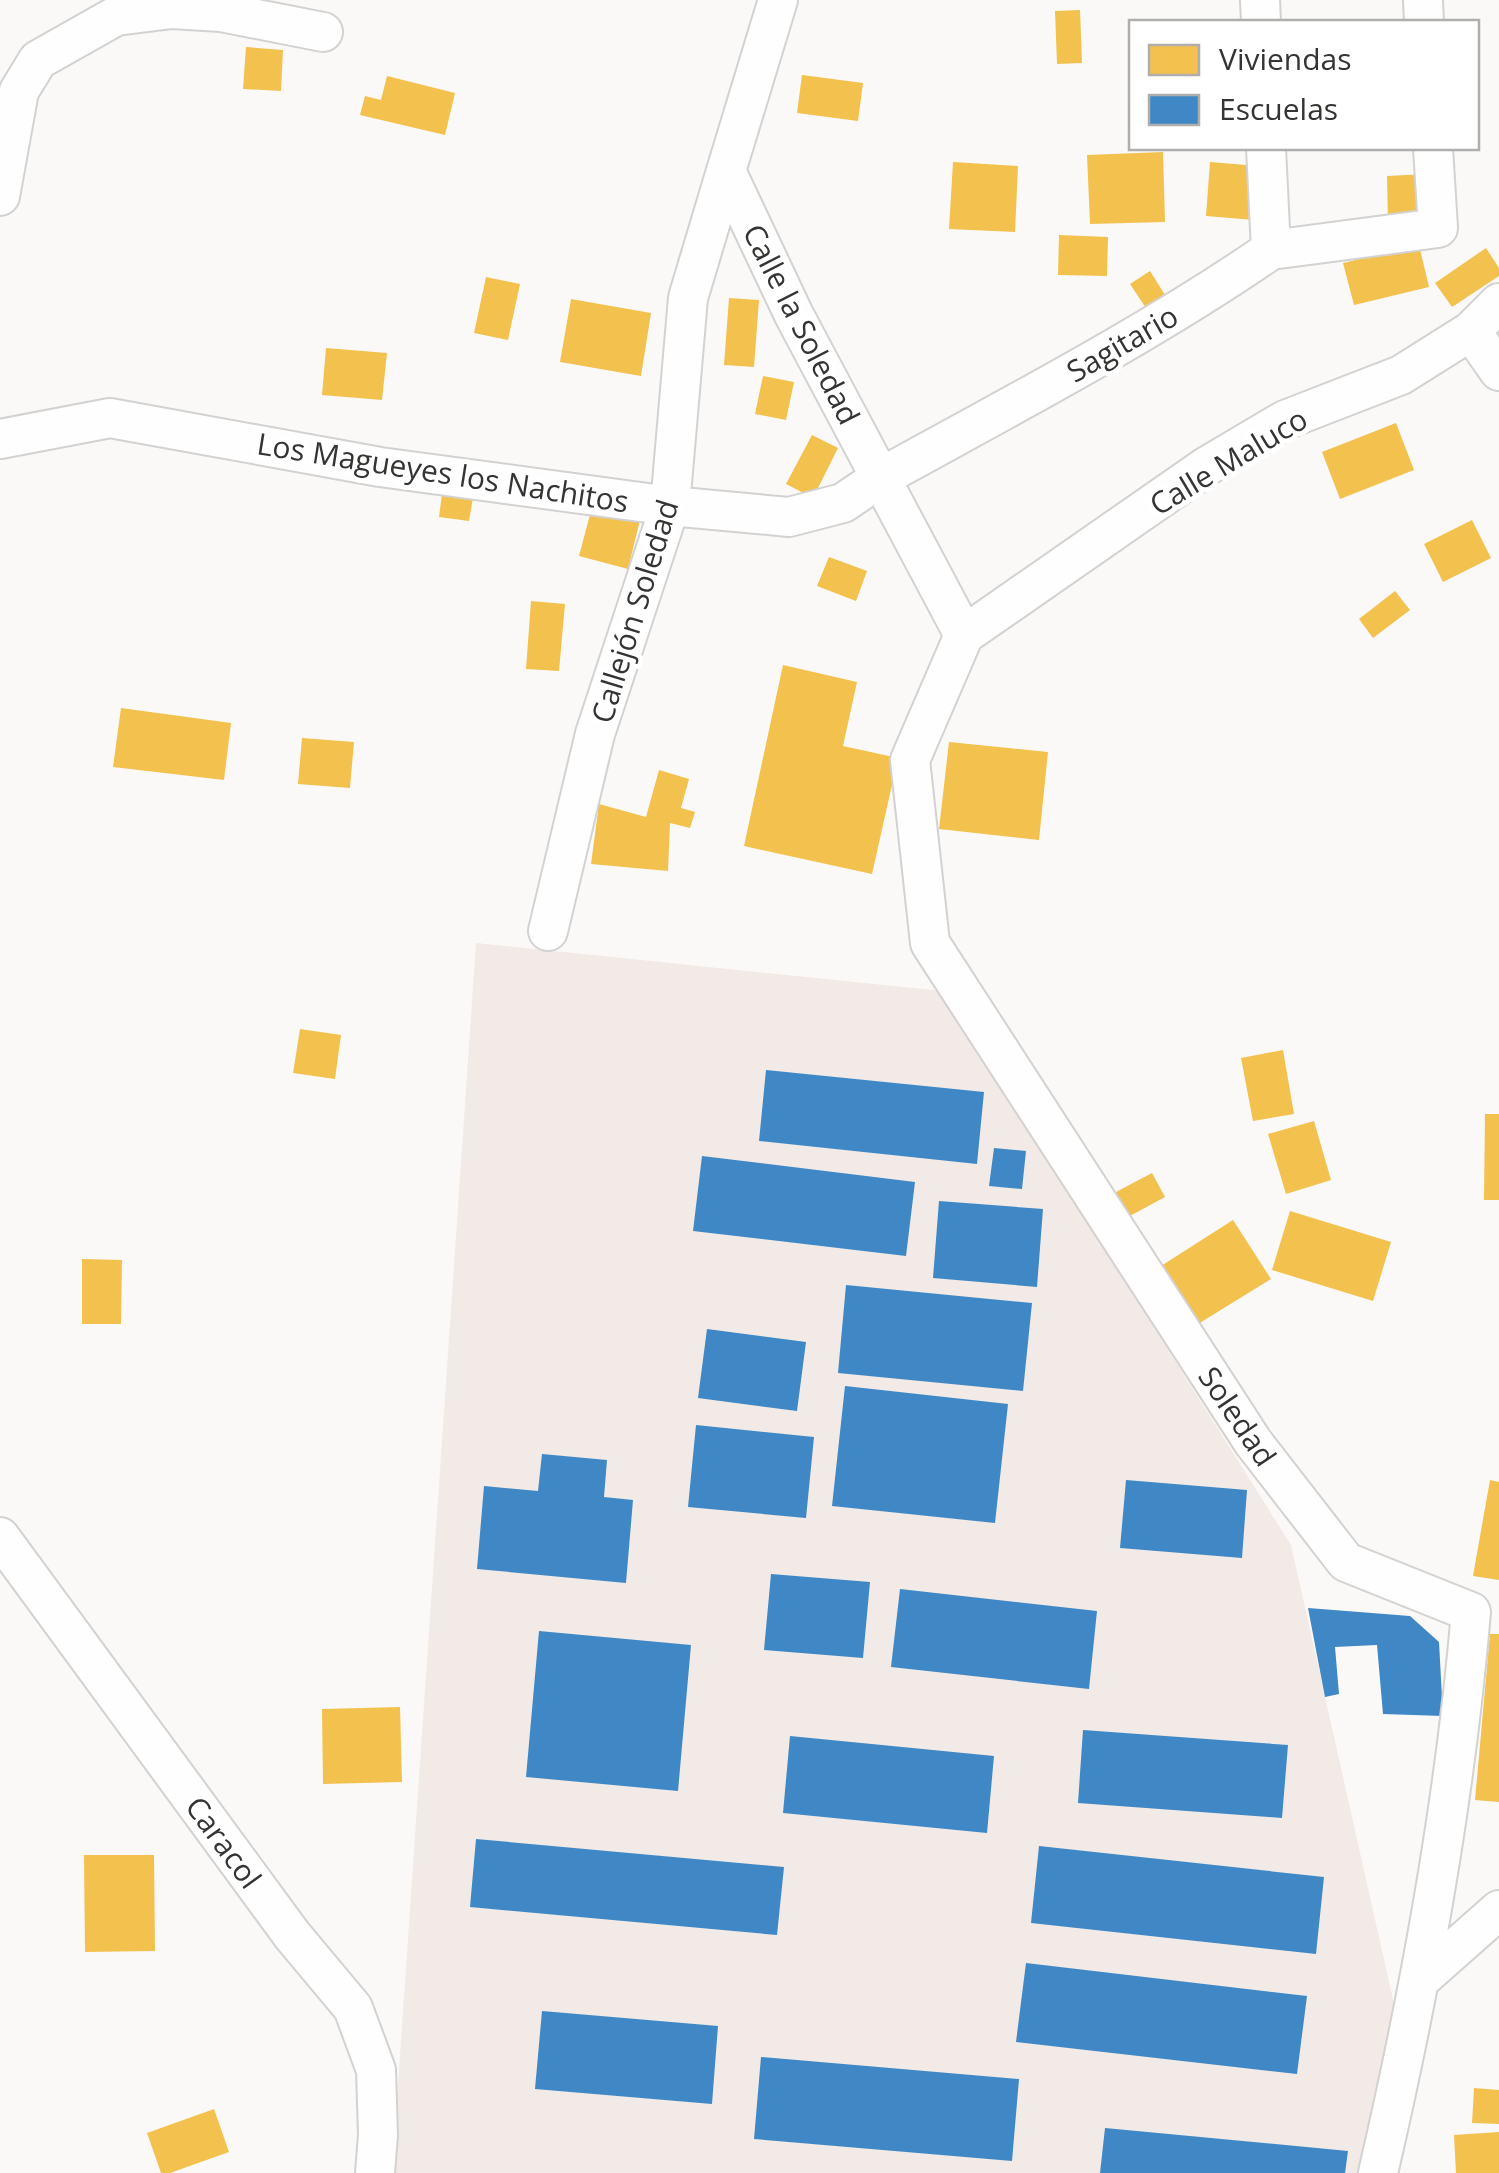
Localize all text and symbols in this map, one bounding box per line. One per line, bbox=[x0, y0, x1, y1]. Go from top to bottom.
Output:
legend bbox=[1129, 20, 1479, 150]
text: Viviendas bbox=[1219, 38, 1352, 79]
text: Escuelas bbox=[1219, 88, 1338, 129]
street label: Calle la Soledad bbox=[734, 217, 870, 431]
street label: Sagitario bbox=[1059, 295, 1185, 391]
street label: Calle Maluco bbox=[1141, 398, 1315, 524]
street label: Los Magueyes los Nachitos bbox=[254, 422, 632, 522]
street label: Callejón Soledad bbox=[581, 494, 687, 728]
street label: Soledad bbox=[1190, 1358, 1286, 1474]
street label: Caracol bbox=[177, 1788, 271, 1896]

